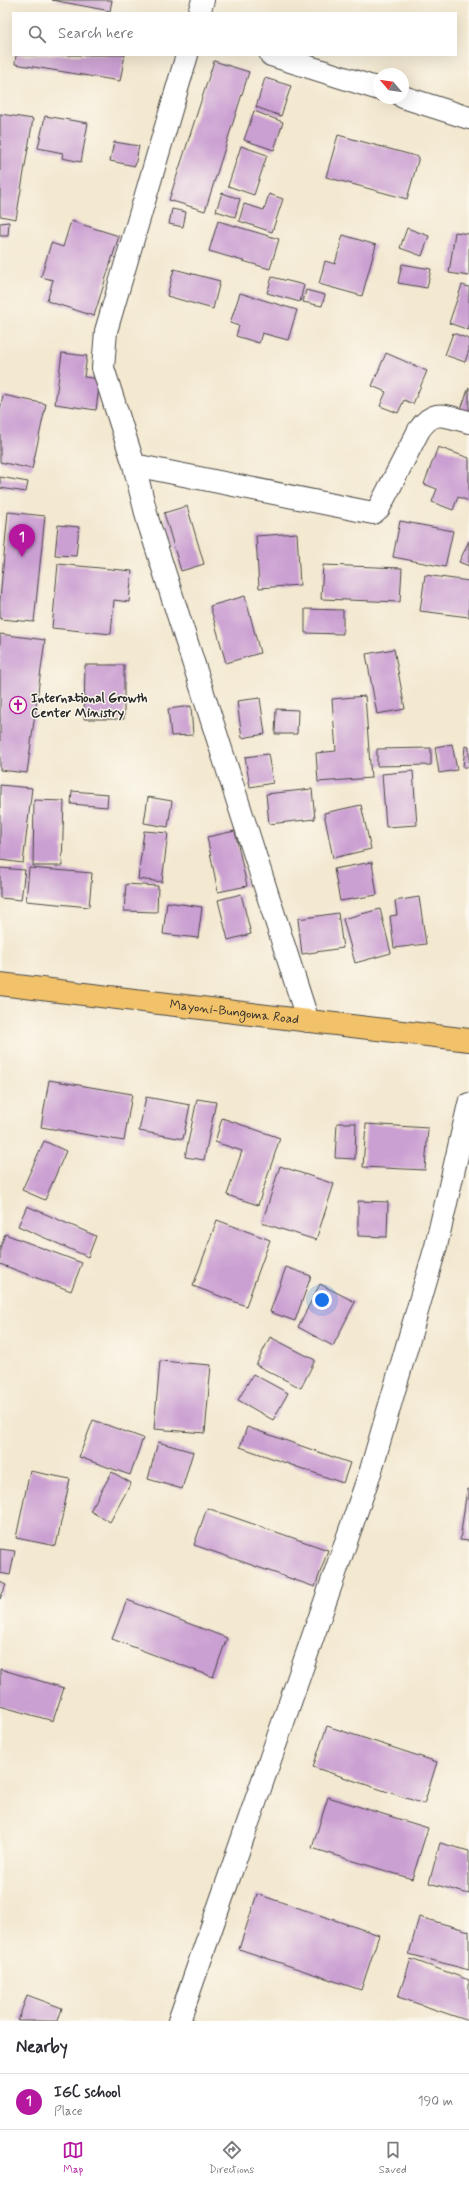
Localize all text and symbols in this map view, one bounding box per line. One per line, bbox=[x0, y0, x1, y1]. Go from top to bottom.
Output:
search box bbox=[12, 12, 457, 56]
icon: search bbox=[26, 23, 48, 45]
text: Search here bbox=[58, 24, 134, 44]
north arrow bbox=[373, 68, 409, 104]
pin: 1 bbox=[9, 524, 35, 557]
place label: International Growth Center Ministry bbox=[31, 690, 148, 722]
church icon: International Growth Center Ministry bbox=[8, 695, 28, 715]
street label: Mayoni-Bungoma Road bbox=[169, 996, 300, 1028]
your location bbox=[312, 1290, 332, 1310]
text: Nearby bbox=[16, 2036, 68, 2058]
text: IGC school bbox=[54, 2083, 121, 2103]
text: 1 bbox=[26, 2093, 32, 2110]
text: 190 m bbox=[418, 2093, 453, 2110]
text: Place bbox=[54, 2103, 83, 2120]
tab: Map bbox=[62, 2139, 84, 2177]
tab: Directions bbox=[209, 2139, 254, 2177]
tab: Saved bbox=[379, 2139, 407, 2177]

